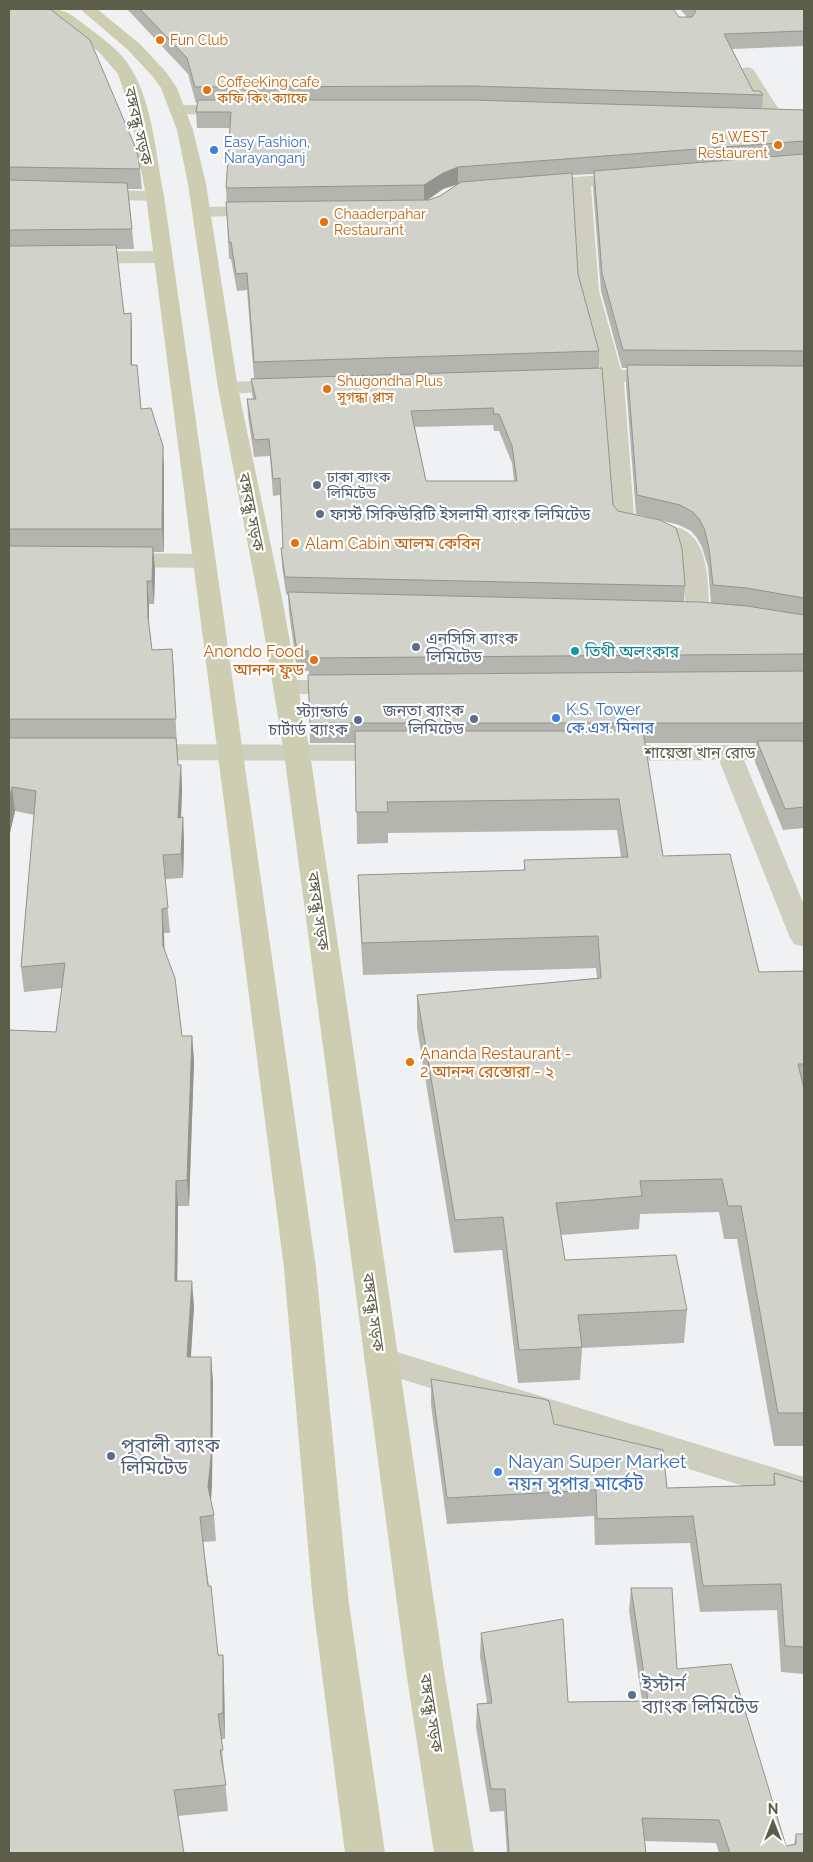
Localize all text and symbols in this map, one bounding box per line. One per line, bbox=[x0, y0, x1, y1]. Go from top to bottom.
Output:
place label: Fun Club bbox=[170, 32, 229, 48]
marker: Fun Club bbox=[154, 34, 166, 46]
place label: CoffeeKing cafe কফি কিং ক্যাফে bbox=[216, 74, 319, 106]
street label: বঙ্গবন্ধু সড়ক bbox=[119, 84, 157, 168]
marker: CoffeeKing cafe কফি কিং ক্যাফে bbox=[201, 84, 213, 96]
place label: 51 WEST Restaurent bbox=[698, 129, 768, 161]
place label: Easy Fashion, Narayanganj bbox=[224, 134, 310, 166]
marker: 51 WEST Restaurent bbox=[772, 139, 784, 151]
marker: Easy Fashion, Narayanganj bbox=[208, 144, 220, 156]
place label: Chaaderpahar Restaurant bbox=[334, 206, 426, 238]
marker: Chaaderpahar Restaurant bbox=[318, 216, 330, 228]
place label: Shugondha Plus সুগন্ধা প্লাস bbox=[336, 373, 443, 406]
marker: Shugondha Plus সুগন্ধা প্লাস bbox=[321, 383, 333, 395]
place label: ঢাকা ব্যাংক লিমিটেড bbox=[326, 469, 391, 501]
street label: বঙ্গবন্ধু সড়ক bbox=[233, 470, 269, 554]
marker: ঢাকা ব্যাংক লিমিটেড bbox=[311, 479, 323, 491]
place label: ফার্স্ট সিকিউরিটি ইসলামী ব্যাংক লিমিটেড bbox=[329, 505, 591, 524]
marker: ফার্স্ট সিকিউরিটি ইসলামী ব্যাংক লিমিটেড bbox=[314, 508, 326, 520]
place label: Alam Cabin আলম কেবিন bbox=[305, 534, 481, 553]
marker: Alam Cabin আলম কেবিন bbox=[289, 537, 301, 549]
place label: এনসিসি ব্যাংক লিমিটেড bbox=[425, 629, 519, 666]
marker: এনসিসি ব্যাংক লিমিটেড bbox=[410, 641, 422, 653]
place label: Anondo Food আনন্দ ফুড bbox=[204, 642, 305, 679]
place label: তিথী অলংকার bbox=[584, 642, 679, 661]
marker: তিথী অলংকার bbox=[569, 645, 581, 657]
marker: Anondo Food আনন্দ ফুড bbox=[308, 654, 320, 666]
place label: K.S. Tower কে.এস. মিনার bbox=[566, 700, 654, 737]
place label: জনতা ব্যাংক লিমিটেড bbox=[382, 701, 465, 738]
place label: স্ট্যান্ডার্ড চার্টার্ড ব্যাংক bbox=[268, 702, 349, 739]
marker: K.S. Tower কে.এস. মিনার bbox=[550, 712, 562, 724]
marker: জনতা ব্যাংক লিমিটেড bbox=[468, 713, 480, 725]
marker: স্ট্যান্ডার্ড চার্টার্ড ব্যাংক bbox=[352, 714, 364, 726]
street label: শায়েস্তা খান রোড bbox=[643, 743, 756, 762]
street label: বঙ্গবন্ধু সড়ক bbox=[302, 870, 334, 953]
place label: Ananda Restaurant - 2 আনন্দ রেস্তোরা - ২ bbox=[420, 1044, 572, 1081]
marker: Ananda Restaurant - 2 আনন্দ রেস্তোরা - ২ bbox=[404, 1056, 416, 1068]
street label: বঙ্গবন্ধু সড়ক bbox=[357, 1271, 389, 1354]
place label: পূবালী ব্যাংক লিমিটেড bbox=[120, 1434, 221, 1478]
marker: পূবালী ব্যাংক লিমিটেড bbox=[105, 1450, 117, 1462]
place label: Nayan Super Market নয়ন সুপার মার্কেট bbox=[507, 1450, 687, 1495]
marker: Nayan Super Market নয়ন সুপার মার্কেট bbox=[492, 1466, 504, 1478]
street label: বঙ্গবন্ধু সড়ক bbox=[414, 1672, 447, 1755]
place label: ইস্টার্ন ব্যাংক লিমিটেড bbox=[641, 1673, 759, 1717]
marker: ইস্টার্ন ব্যাংক লিমিটেড bbox=[626, 1689, 638, 1701]
north arrow bbox=[748, 1797, 798, 1847]
text: N bbox=[768, 1801, 778, 1817]

